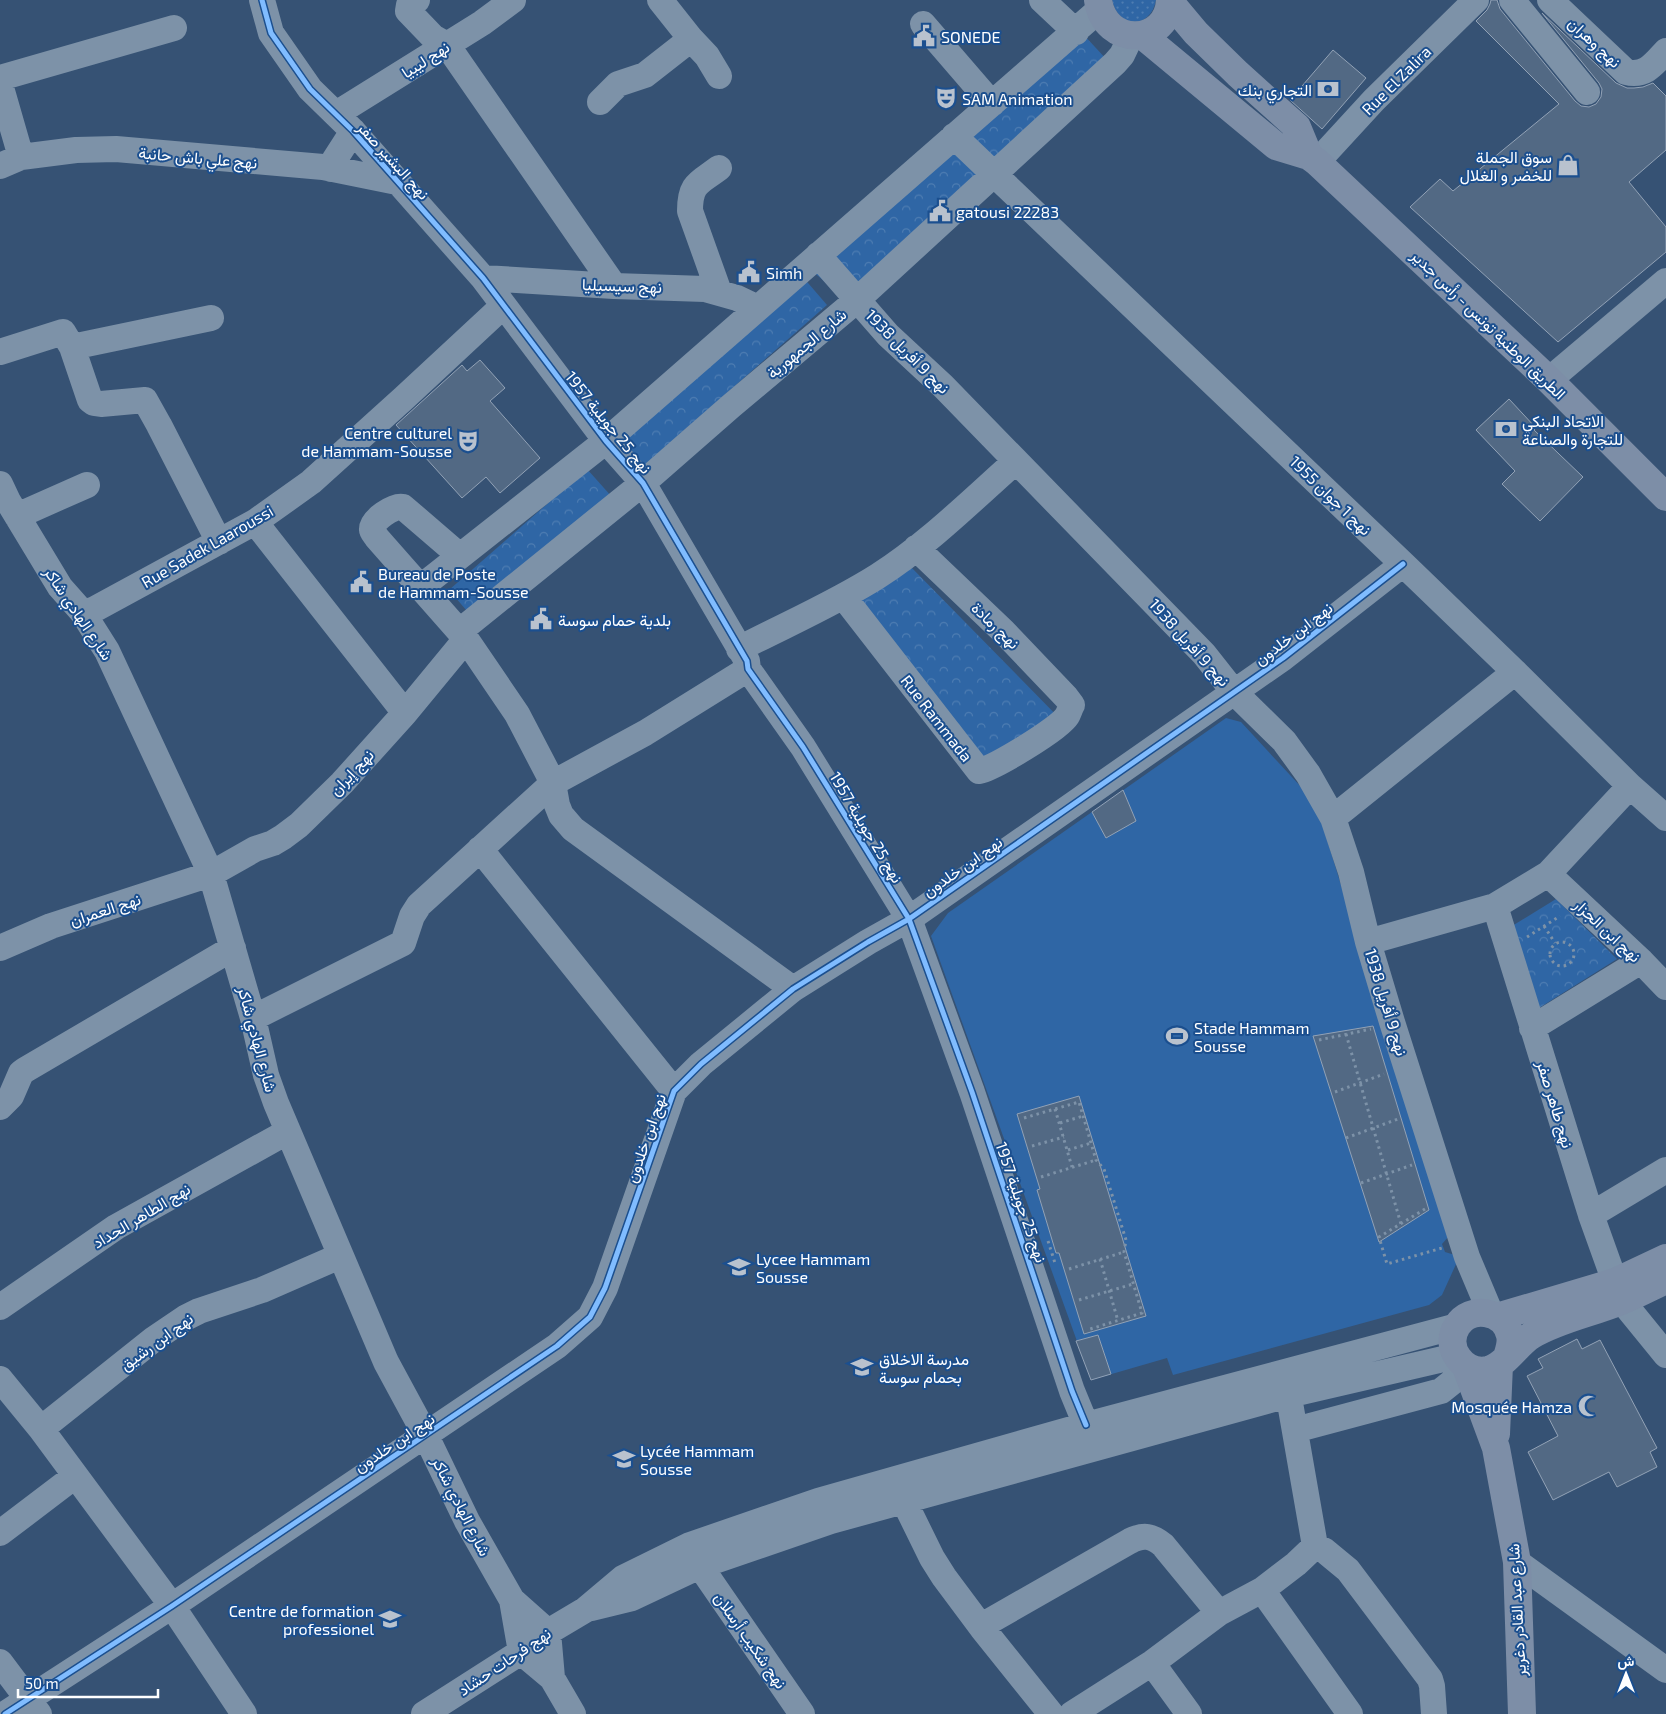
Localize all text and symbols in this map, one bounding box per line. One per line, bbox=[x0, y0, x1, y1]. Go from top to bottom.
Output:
street label: نهج وهران bbox=[1563, 13, 1625, 73]
public building icon: SONEDE bbox=[911, 23, 937, 49]
place label: SONEDE bbox=[941, 27, 1001, 46]
street label: نهج ليبيا bbox=[398, 37, 454, 84]
street label: Rue El Zalira bbox=[1358, 42, 1434, 118]
bank icon: التجاري بنك bbox=[1315, 76, 1341, 102]
place label: التجاري بنك bbox=[1238, 80, 1312, 104]
theatre icon: SAM Animation bbox=[933, 85, 959, 111]
place label: SAM Animation bbox=[962, 89, 1073, 108]
street label: نهج البشير صفر bbox=[351, 116, 434, 205]
street label: نهج علي باش حانبة bbox=[137, 142, 258, 177]
place label: سوق الجملة للخضر و الغلال bbox=[1460, 147, 1552, 186]
shop icon: سوق الجملة للخضر و الغلال bbox=[1555, 152, 1581, 178]
public building icon: gatousi 22283 bbox=[927, 198, 953, 224]
place label: gatousi 22283 bbox=[956, 202, 1059, 221]
street label: الطريق الوطنية تونس - رأس جدير bbox=[1406, 244, 1570, 404]
public building icon: Simh bbox=[736, 259, 762, 285]
place label: Simh bbox=[766, 263, 802, 282]
street label: نهج سيسيليا bbox=[582, 274, 662, 299]
street label: شارع الجمهورية bbox=[762, 304, 852, 384]
street label: نهج 9 أفريل 1938 bbox=[860, 305, 954, 399]
street label: نهج 25 جويلية 1957 bbox=[560, 367, 656, 479]
place label: الاتحاد البنكي للتجارة والصناعة bbox=[1522, 411, 1623, 450]
bank icon: الاتحاد البنكي للتجارة والصناعة bbox=[1493, 416, 1519, 442]
place label: Centre culturel de Hammam-Sousse bbox=[301, 423, 452, 460]
theatre icon: Centre culturel de Hammam-Sousse bbox=[455, 428, 481, 454]
street label: نهج 1 جوان 1955 bbox=[1284, 451, 1376, 541]
street label: Rue Sadek Laaroussi bbox=[138, 501, 276, 591]
street label: شارع الهادي شاكر bbox=[36, 562, 117, 666]
place label: Bureau de Poste de Hammam-Sousse bbox=[378, 564, 529, 601]
public building icon: Bureau de Poste de Hammam-Sousse bbox=[348, 569, 374, 595]
street label: نهج 9 أفريل 1938 bbox=[1144, 594, 1234, 692]
street label: نهج ابن خلدون bbox=[1250, 597, 1338, 671]
street label: نهج رمادة bbox=[966, 598, 1024, 655]
public building icon: بلدية حمام سوسة bbox=[528, 606, 554, 632]
place label: بلدية حمام سوسة bbox=[558, 610, 671, 631]
street label: Rue Rammada bbox=[897, 671, 977, 765]
street label: نهج إيران bbox=[325, 745, 379, 801]
street label: نهج 25 جويلية 1957 bbox=[824, 768, 908, 887]
street label: نهج ابن خلدون bbox=[918, 832, 1007, 903]
street label: نهج العمران bbox=[67, 889, 144, 932]
street label: نهج ابن الجزار bbox=[1568, 894, 1645, 968]
street label: نهج 9 أفريل 1938 bbox=[1359, 946, 1412, 1059]
street label: شارع الهادي شاكر bbox=[230, 983, 281, 1095]
place label: Stade Hammam Sousse bbox=[1194, 1018, 1309, 1055]
sports icon: Stade Hammam Sousse bbox=[1164, 1023, 1190, 1049]
street label: نهج طاهر صفر bbox=[1531, 1057, 1578, 1151]
street label: نهج ابن خلدون bbox=[621, 1091, 672, 1186]
street label: نهج 25 جويلية 1957 bbox=[990, 1139, 1052, 1266]
street label: نهج الطاهر الحداد bbox=[89, 1178, 195, 1254]
place label: Lycee Hammam Sousse bbox=[756, 1249, 870, 1286]
school or university icon: Lycee Hammam Sousse bbox=[726, 1254, 752, 1280]
street label: نهج ابن رشيق bbox=[116, 1308, 198, 1376]
place label: مدرسة الاخلاق بحمام سوسة bbox=[879, 1349, 969, 1388]
school or university icon: مدرسة الاخلاق بحمام سوسة bbox=[849, 1354, 875, 1380]
mosque icon: Mosquée Hamza bbox=[1576, 1393, 1602, 1419]
place label: Mosquée Hamza bbox=[1451, 1397, 1572, 1416]
street label: نهج ابن خلدون bbox=[350, 1408, 440, 1478]
place label: Lycée Hammam Sousse bbox=[640, 1441, 754, 1478]
school or university icon: Lycée Hammam Sousse bbox=[611, 1446, 637, 1472]
street label: شارع الهادي شاكر bbox=[424, 1452, 495, 1561]
street label: شارع عبد القادر دغرير bbox=[1503, 1543, 1532, 1678]
street label: نهج شكيب أرسلان bbox=[708, 1588, 791, 1694]
place label: Centre de formation professionel bbox=[229, 1601, 374, 1638]
school or university icon: Centre de formation professionel bbox=[377, 1606, 403, 1632]
street label: نهج فرحات حشاد bbox=[454, 1623, 556, 1702]
north arrow bbox=[1601, 1649, 1651, 1699]
text: ش bbox=[1618, 1652, 1635, 1670]
scale bar bbox=[18, 1666, 158, 1698]
text: 50 m bbox=[25, 1674, 59, 1692]

